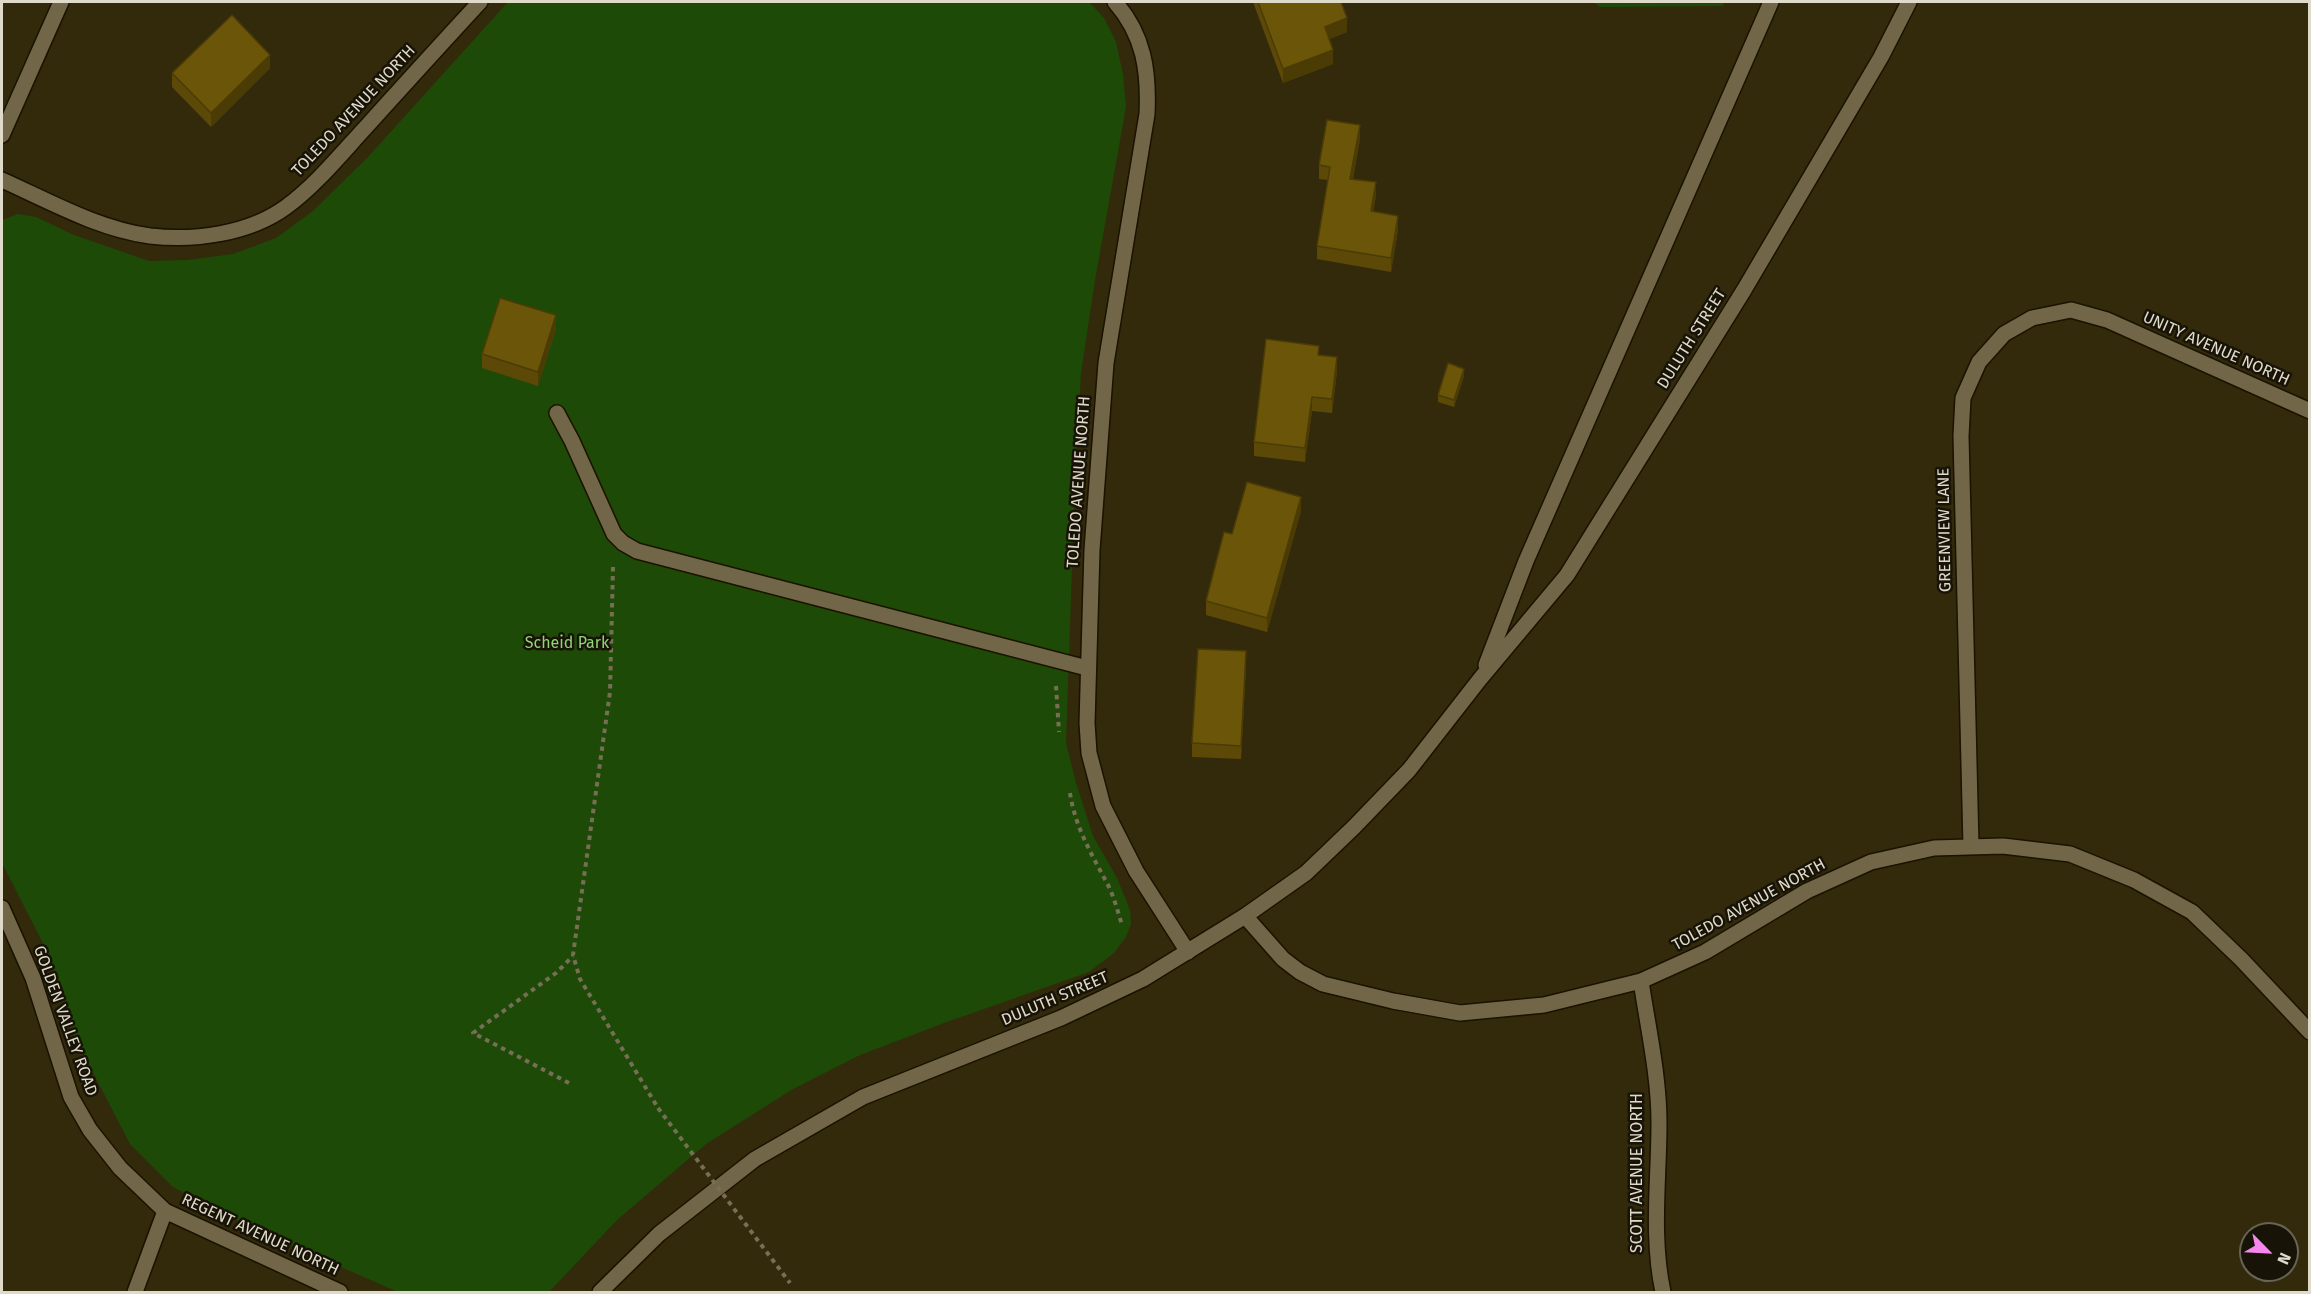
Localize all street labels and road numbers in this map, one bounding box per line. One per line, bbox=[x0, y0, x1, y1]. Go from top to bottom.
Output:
street label: TOLEDO AVENUE NORTH bbox=[288, 41, 420, 181]
street label: DULUTH STREET bbox=[1654, 286, 1730, 392]
street label: UNITY AVENUE NORTH bbox=[2140, 308, 2292, 390]
street label: TOLEDO AVENUE NORTH bbox=[1063, 395, 1095, 569]
street label: GREENVIEW LANE bbox=[1934, 468, 1956, 592]
street label: TOLEDO AVENUE NORTH bbox=[1669, 855, 1829, 955]
street label: GOLDEN VALLEY ROAD bbox=[29, 943, 101, 1099]
street label: DULUTH STREET bbox=[999, 968, 1111, 1030]
street label: SCOTT AVENUE NORTH bbox=[1628, 1093, 1648, 1253]
street label: REGENT AVENUE NORTH bbox=[178, 1190, 342, 1280]

